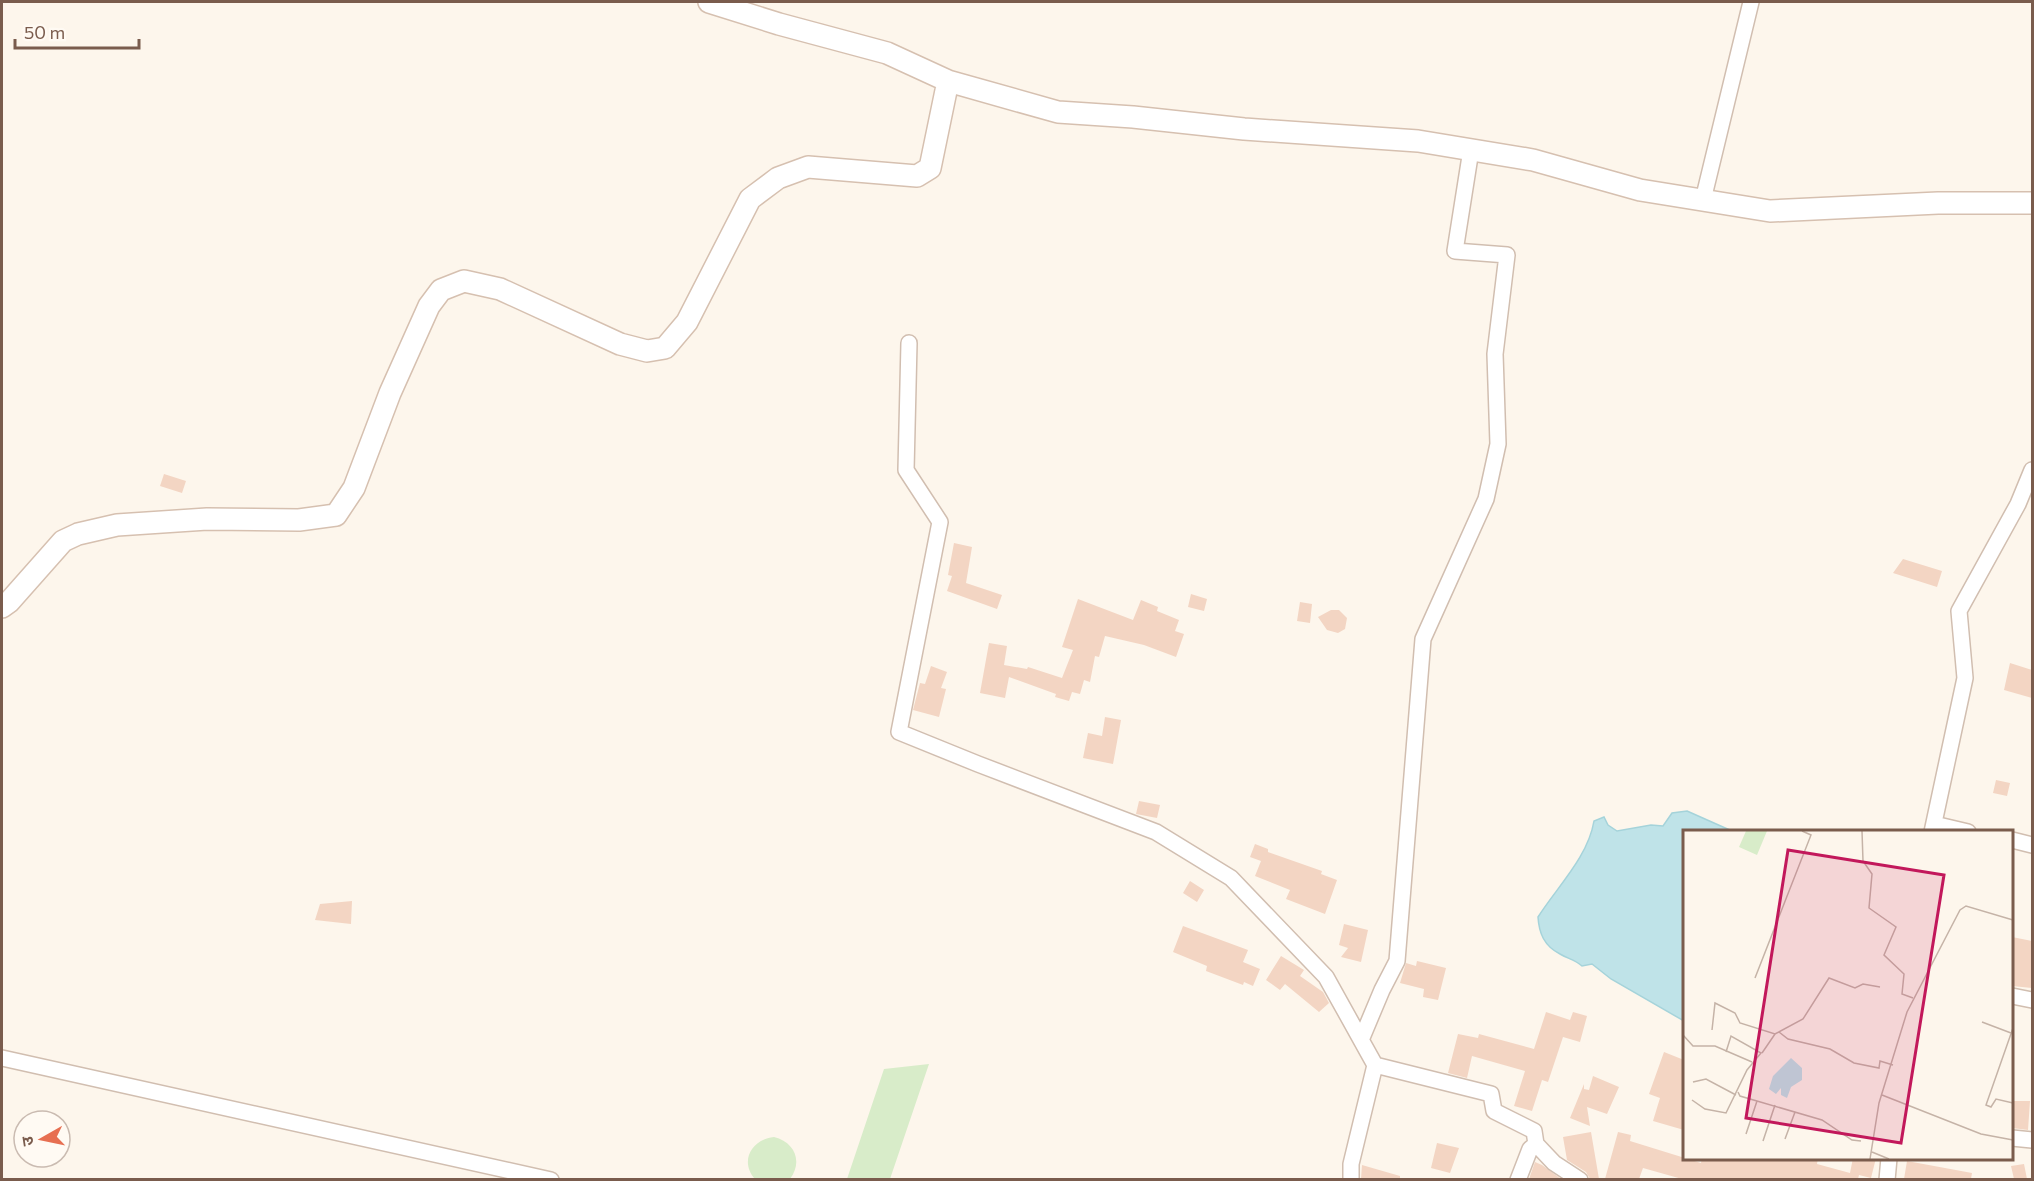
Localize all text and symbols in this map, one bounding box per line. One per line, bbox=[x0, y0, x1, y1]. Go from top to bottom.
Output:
scale bar bbox=[15, 12, 140, 50]
text: 50 m bbox=[24, 21, 65, 43]
inset map bbox=[1683, 830, 2013, 1160]
north arrow bbox=[12, 1109, 72, 1169]
text: उ bbox=[16, 1135, 37, 1148]

